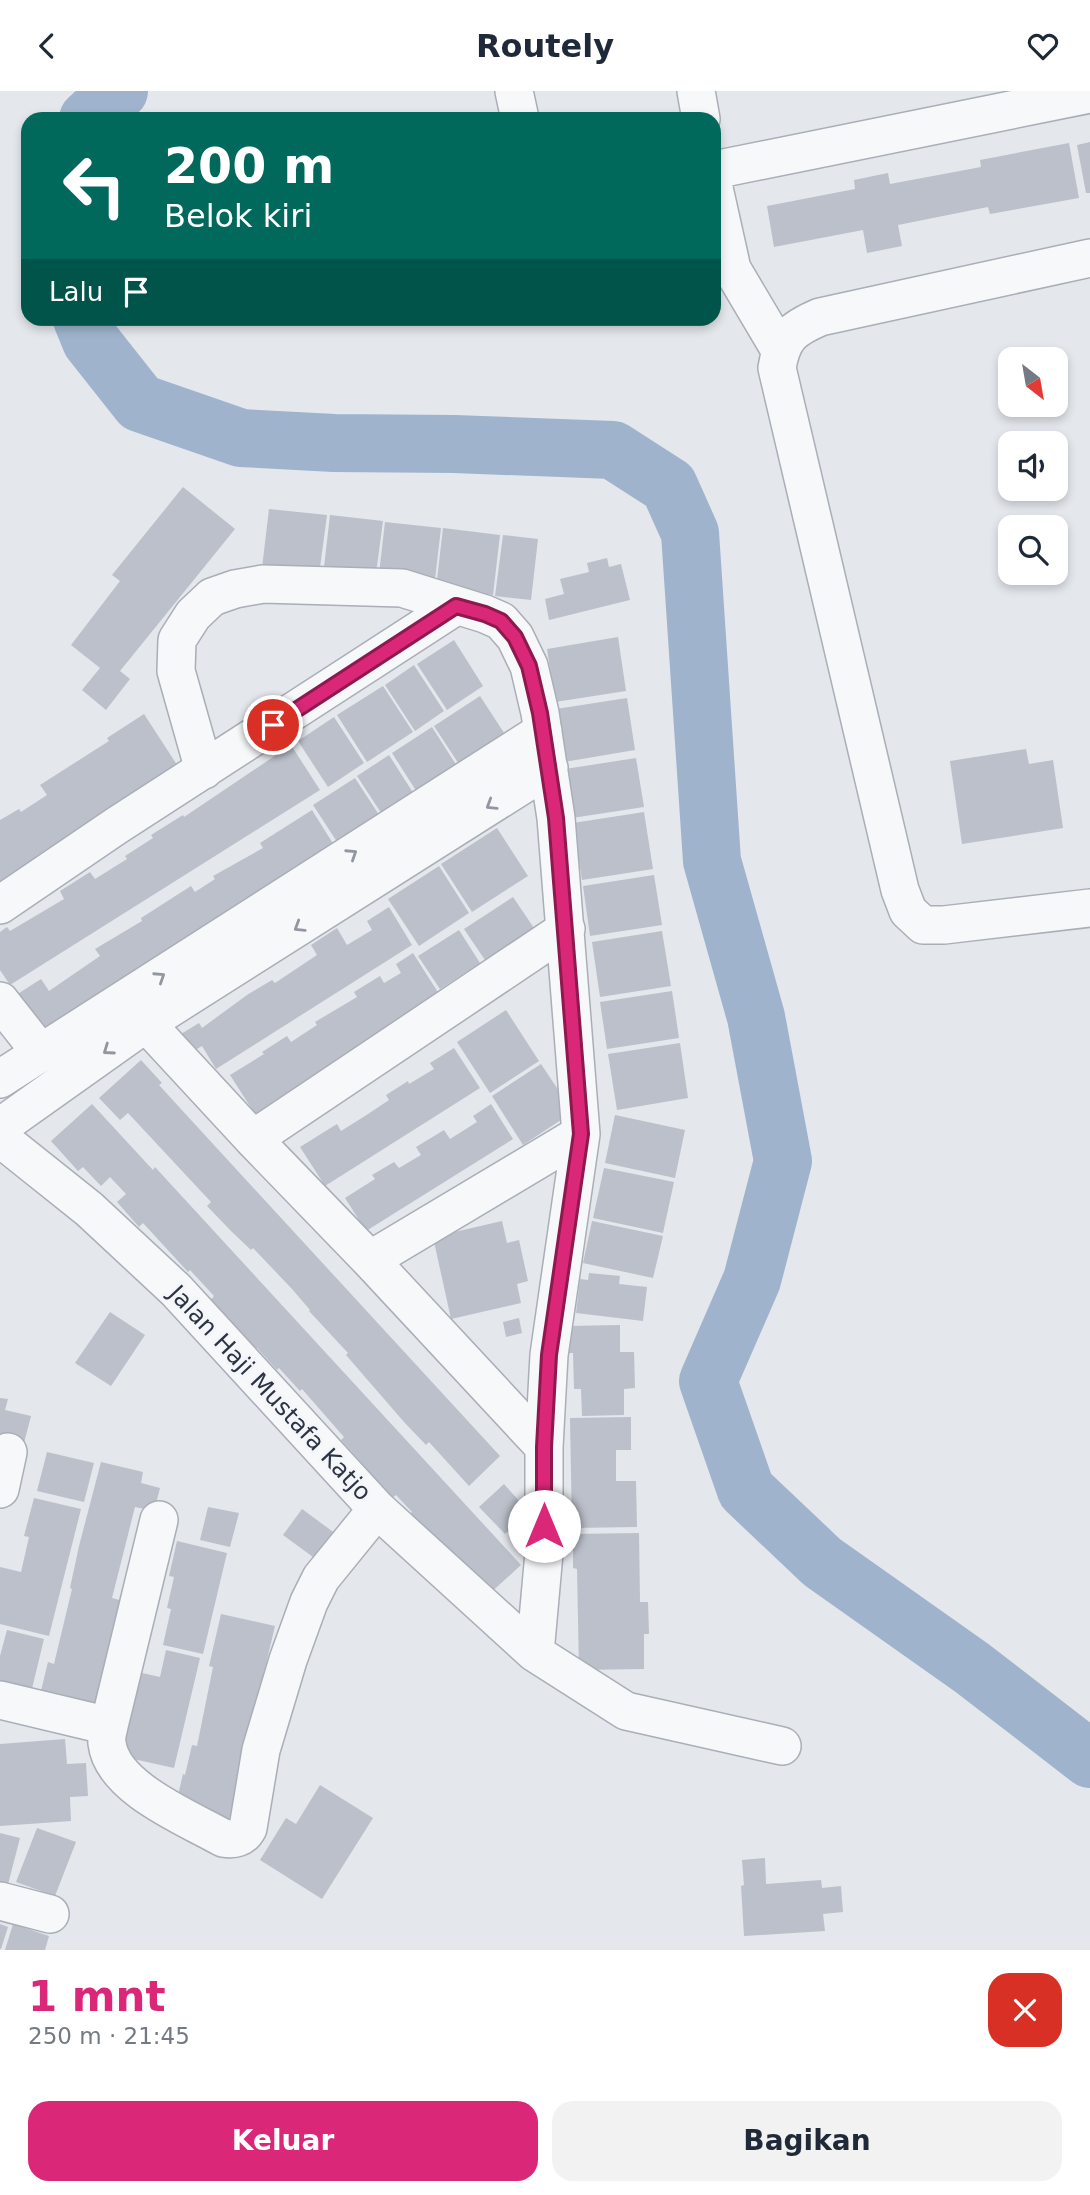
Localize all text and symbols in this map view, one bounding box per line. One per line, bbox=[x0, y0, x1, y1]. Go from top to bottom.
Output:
icon: back bbox=[28, 27, 66, 65]
text: Routely bbox=[476, 27, 614, 65]
icon: heart bbox=[1024, 27, 1062, 65]
text: 200 m bbox=[164, 138, 334, 195]
icon: left bbox=[49, 140, 140, 231]
text: Belok kiri bbox=[164, 197, 312, 235]
icon: arrive bbox=[117, 273, 155, 311]
text: Lalu bbox=[49, 277, 103, 307]
north arrow bbox=[998, 347, 1068, 417]
map controls bbox=[998, 347, 1068, 585]
button: sound bbox=[998, 431, 1068, 501]
button: search bbox=[998, 515, 1068, 585]
pin bbox=[243, 695, 303, 755]
icon: arrive bbox=[254, 706, 292, 744]
one-way arrow bbox=[486, 796, 499, 809]
one-way arrow bbox=[344, 849, 357, 862]
one-way arrow bbox=[293, 918, 306, 931]
one-way arrow bbox=[153, 972, 166, 985]
one-way arrow bbox=[103, 1042, 116, 1054]
street label: Jalan Haji Mustafa Katjo bbox=[162, 1278, 377, 1506]
position arrow bbox=[507, 1489, 581, 1563]
text: 1 mnt bbox=[28, 1972, 166, 2021]
button: close bbox=[988, 1973, 1062, 2047]
text: 250 m · 21:45 bbox=[28, 2023, 190, 2049]
button: Keluar bbox=[28, 2101, 538, 2181]
button: Bagikan bbox=[552, 2101, 1062, 2181]

